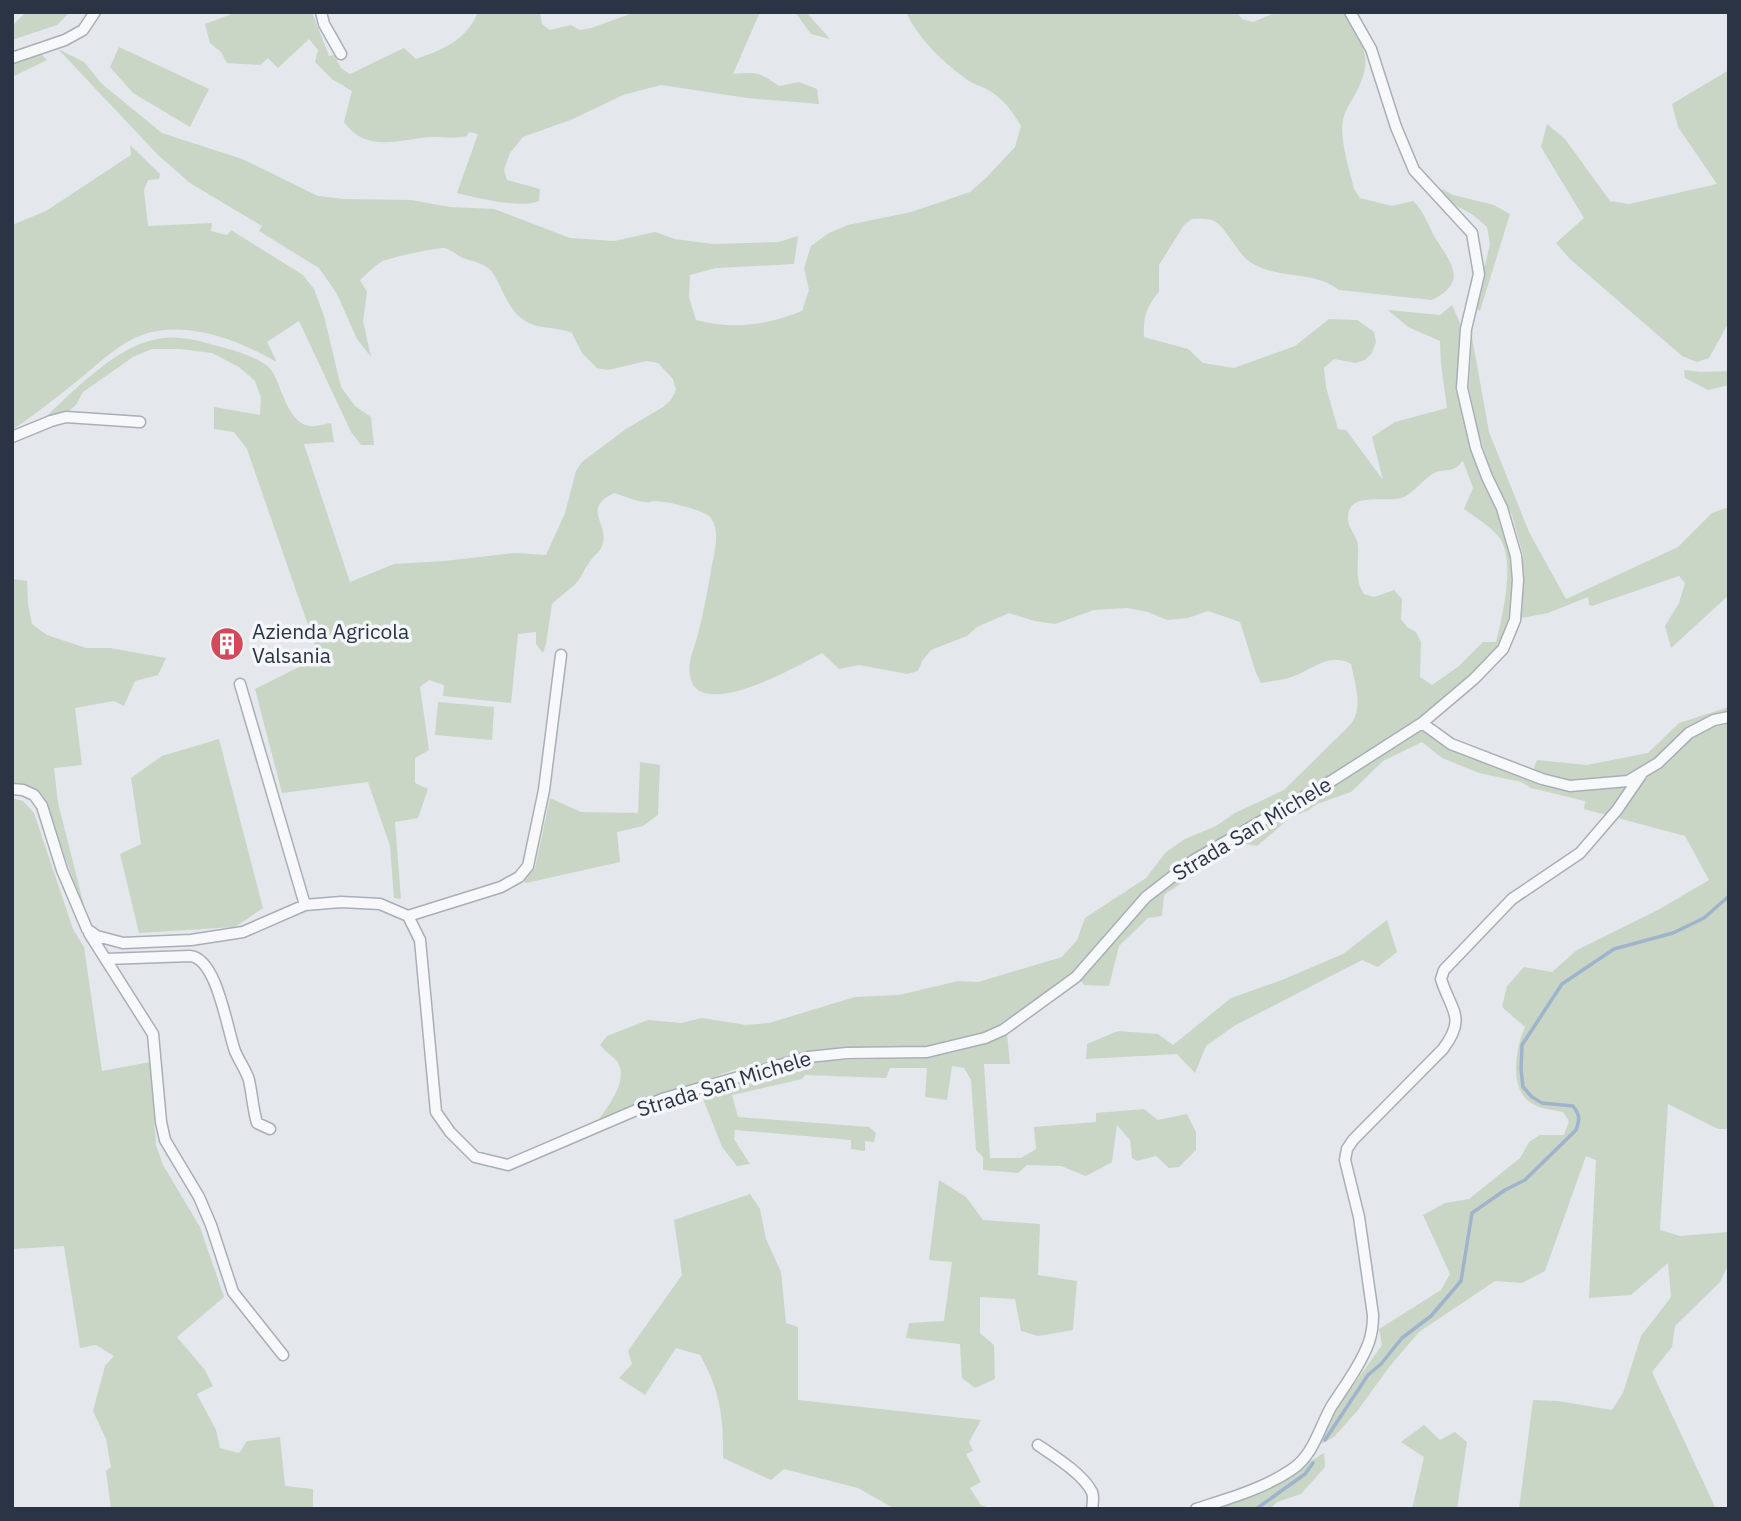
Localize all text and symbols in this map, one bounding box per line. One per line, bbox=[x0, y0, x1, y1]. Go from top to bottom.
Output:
place label: Azienda Agricola Valsania bbox=[252, 617, 409, 669]
building icon: Azienda Agricola Valsania bbox=[208, 625, 246, 663]
street label: Strada San Michele bbox=[1167, 770, 1336, 887]
street label: Strada San Michele bbox=[633, 1043, 814, 1123]

